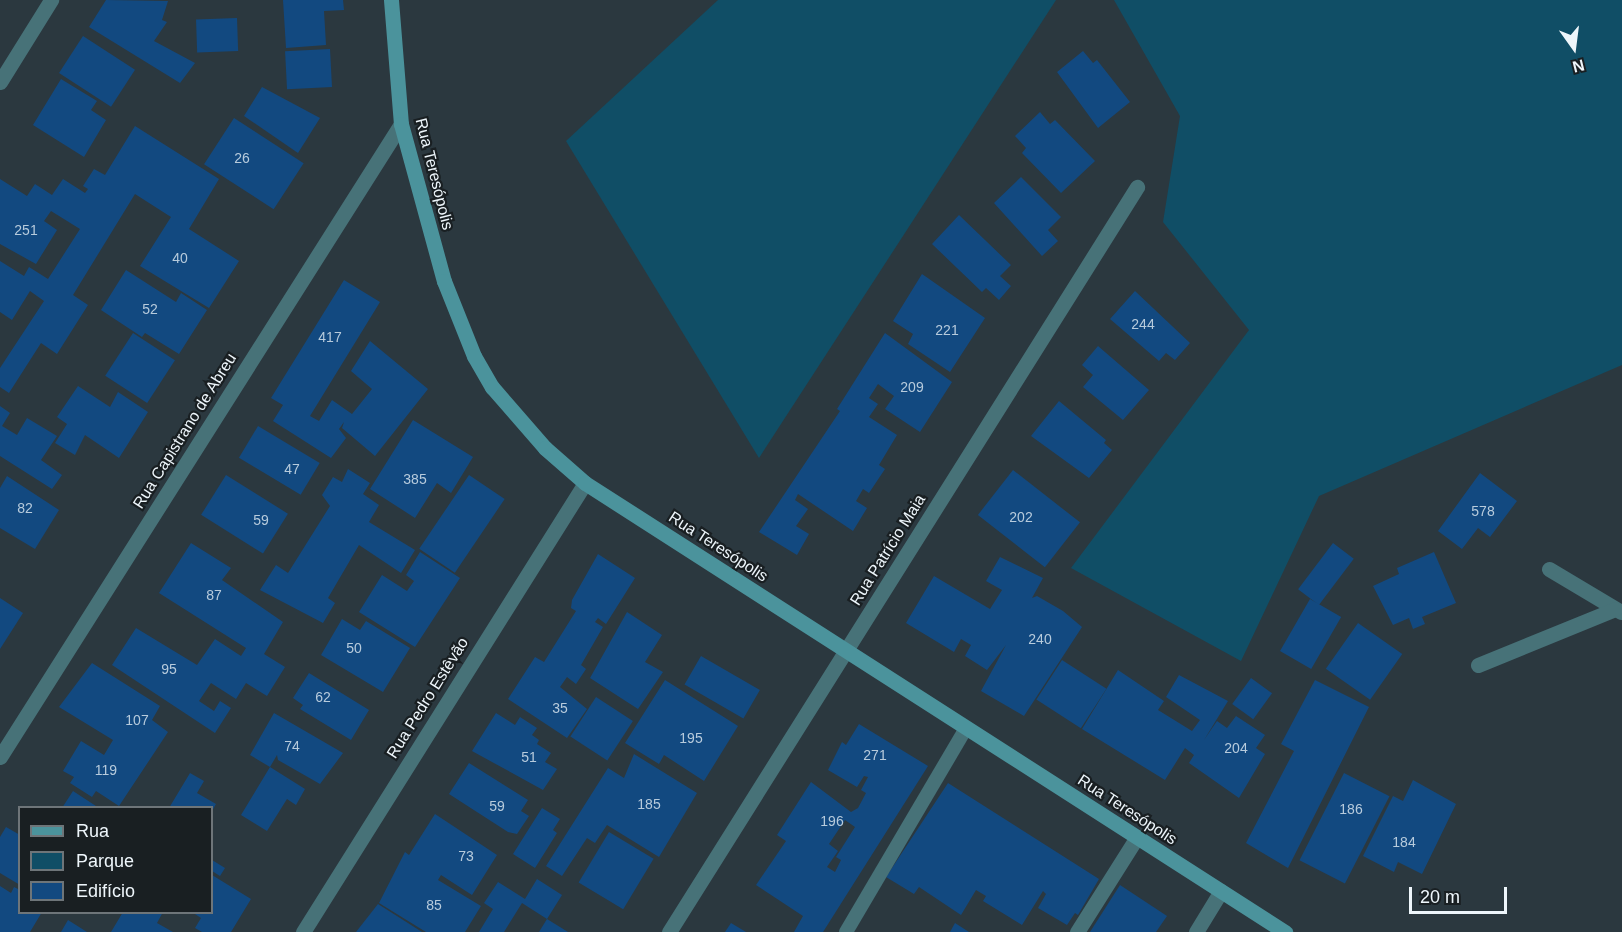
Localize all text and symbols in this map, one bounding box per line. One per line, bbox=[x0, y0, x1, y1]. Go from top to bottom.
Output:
north arrow bbox=[1544, 18, 1604, 78]
text: N bbox=[1571, 56, 1586, 76]
street label: Rua Teresópolis bbox=[411, 116, 457, 232]
house number: 26 bbox=[234, 150, 250, 166]
house number: 251 bbox=[14, 222, 38, 238]
house number: 40 bbox=[172, 250, 188, 266]
house number: 52 bbox=[142, 301, 158, 317]
house number: 244 bbox=[1131, 316, 1155, 332]
house number: 221 bbox=[935, 322, 959, 338]
house number: 417 bbox=[318, 329, 342, 345]
street label: Rua Capistrano de Abreu bbox=[129, 349, 241, 513]
house number: 209 bbox=[900, 379, 924, 395]
house number: 47 bbox=[284, 461, 300, 477]
house number: 385 bbox=[403, 471, 427, 487]
street label: Rua Patrício Maia bbox=[846, 491, 930, 609]
house number: 82 bbox=[17, 500, 33, 516]
house number: 578 bbox=[1471, 503, 1495, 519]
street label: Rua Teresópolis bbox=[665, 508, 771, 586]
house number: 202 bbox=[1009, 509, 1033, 525]
house number: 59 bbox=[253, 512, 269, 528]
house number: 87 bbox=[206, 587, 222, 603]
house number: 240 bbox=[1028, 631, 1052, 647]
street label: Rua Pedro Estêvão bbox=[383, 634, 473, 762]
house number: 50 bbox=[346, 640, 362, 656]
house number: 95 bbox=[161, 661, 177, 677]
house number: 62 bbox=[315, 689, 331, 705]
house number: 35 bbox=[552, 700, 568, 716]
house number: 107 bbox=[125, 712, 149, 728]
house number: 195 bbox=[679, 730, 703, 746]
house number: 74 bbox=[284, 738, 300, 754]
house number: 204 bbox=[1224, 740, 1248, 756]
house number: 271 bbox=[863, 747, 887, 763]
house number: 51 bbox=[521, 749, 537, 765]
house number: 119 bbox=[95, 762, 117, 778]
street label: Rua Teresópolis bbox=[1074, 771, 1180, 849]
house number: 185 bbox=[637, 796, 661, 812]
house number: 59 bbox=[489, 798, 505, 814]
house number: 186 bbox=[1339, 801, 1363, 817]
legend bbox=[18, 806, 213, 914]
house number: 196 bbox=[820, 813, 844, 829]
text: Rua bbox=[76, 821, 109, 841]
house number: 184 bbox=[1392, 834, 1416, 850]
house number: 73 bbox=[458, 848, 474, 864]
text: Parque bbox=[76, 851, 134, 871]
scale bar bbox=[1412, 875, 1510, 913]
text: Edifício bbox=[76, 881, 135, 901]
text: 20 m bbox=[1420, 887, 1460, 907]
house number: 85 bbox=[426, 897, 442, 913]

